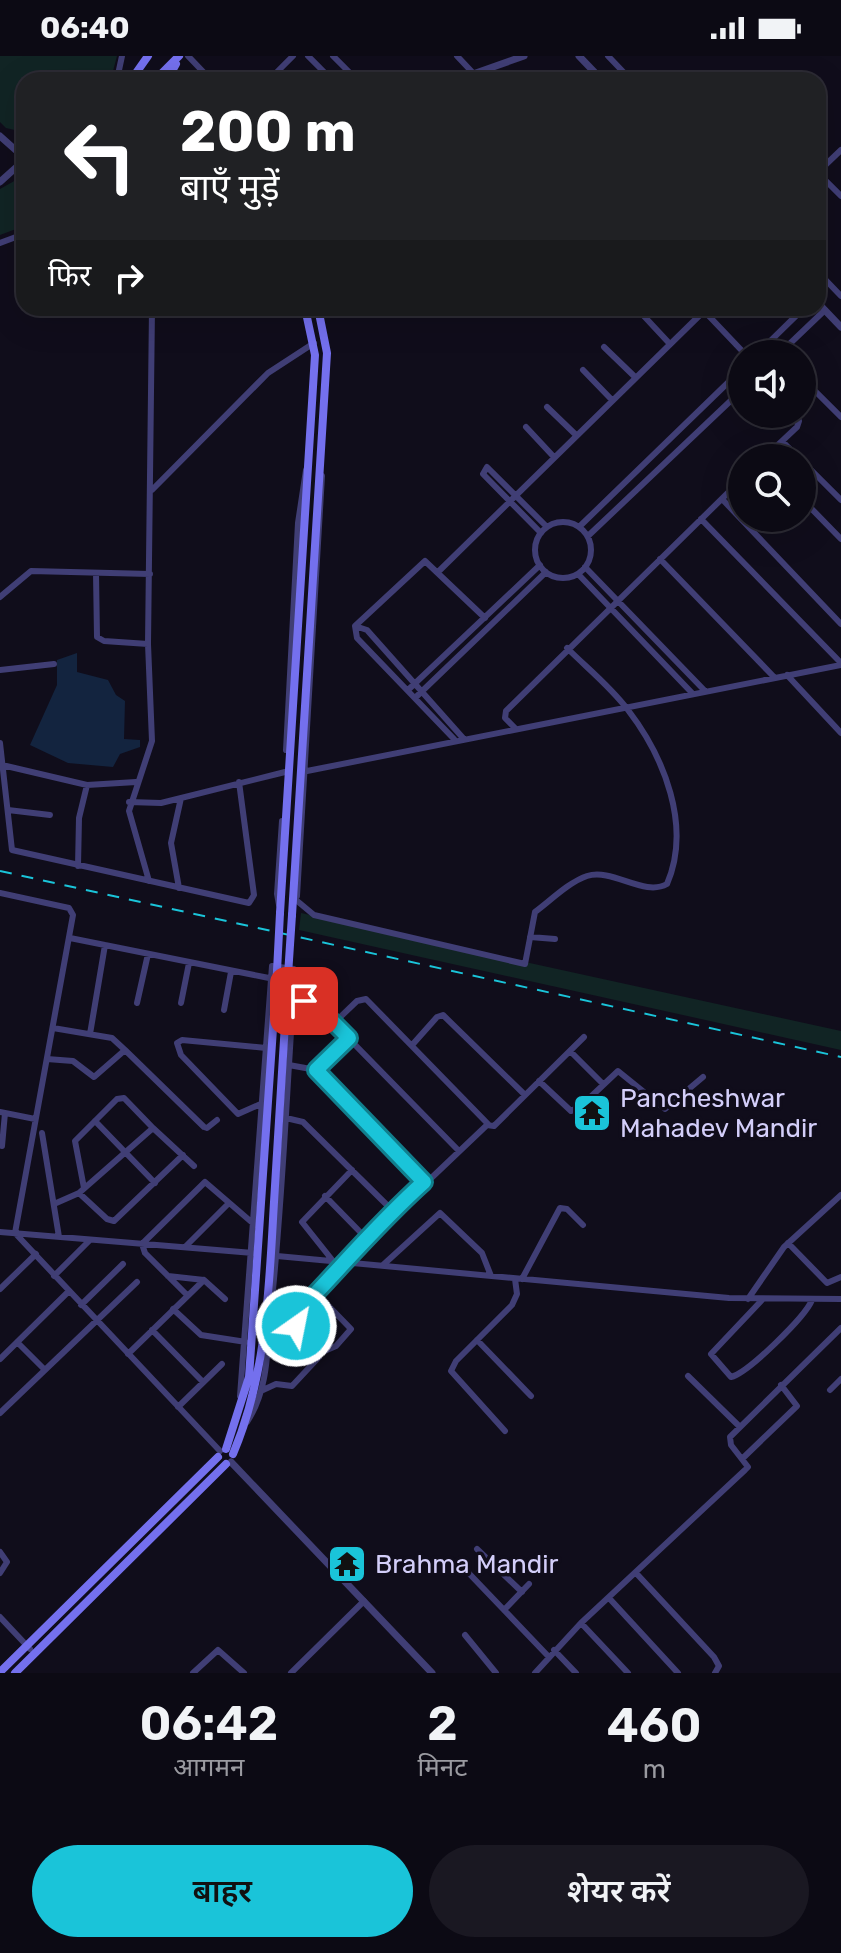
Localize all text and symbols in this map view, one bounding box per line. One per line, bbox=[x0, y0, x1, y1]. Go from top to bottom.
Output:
text: 06:40 bbox=[40, 10, 130, 46]
text: 200 m bbox=[180, 99, 356, 165]
icon: left bbox=[48, 104, 152, 208]
text: बाएँ मुड़ें bbox=[180, 166, 279, 209]
icon: right bbox=[107, 256, 151, 300]
text: फिर bbox=[48, 258, 91, 294]
map controls bbox=[728, 340, 816, 532]
button: sound bbox=[728, 340, 816, 428]
button: search bbox=[728, 444, 816, 532]
pin bbox=[270, 967, 338, 1035]
icon: arrive bbox=[282, 979, 326, 1023]
place label: Pancheshwar Mahadev Mandir bbox=[620, 1083, 817, 1144]
temple icon: Pancheshwar Mahadev Mandir bbox=[571, 1092, 613, 1134]
position arrow bbox=[254, 1284, 338, 1368]
temple icon: Brahma Mandir bbox=[326, 1543, 368, 1585]
place label: Brahma Mandir bbox=[375, 1549, 559, 1580]
text: 06:42 bbox=[139, 1695, 278, 1752]
text: 2 bbox=[427, 1695, 458, 1752]
text: 460 bbox=[607, 1697, 702, 1754]
text: आगमन bbox=[173, 1752, 244, 1783]
text: मिनट bbox=[418, 1752, 467, 1783]
text: m bbox=[643, 1754, 666, 1785]
button: बाहर bbox=[32, 1845, 413, 1937]
button: शेयर करें bbox=[429, 1845, 809, 1937]

